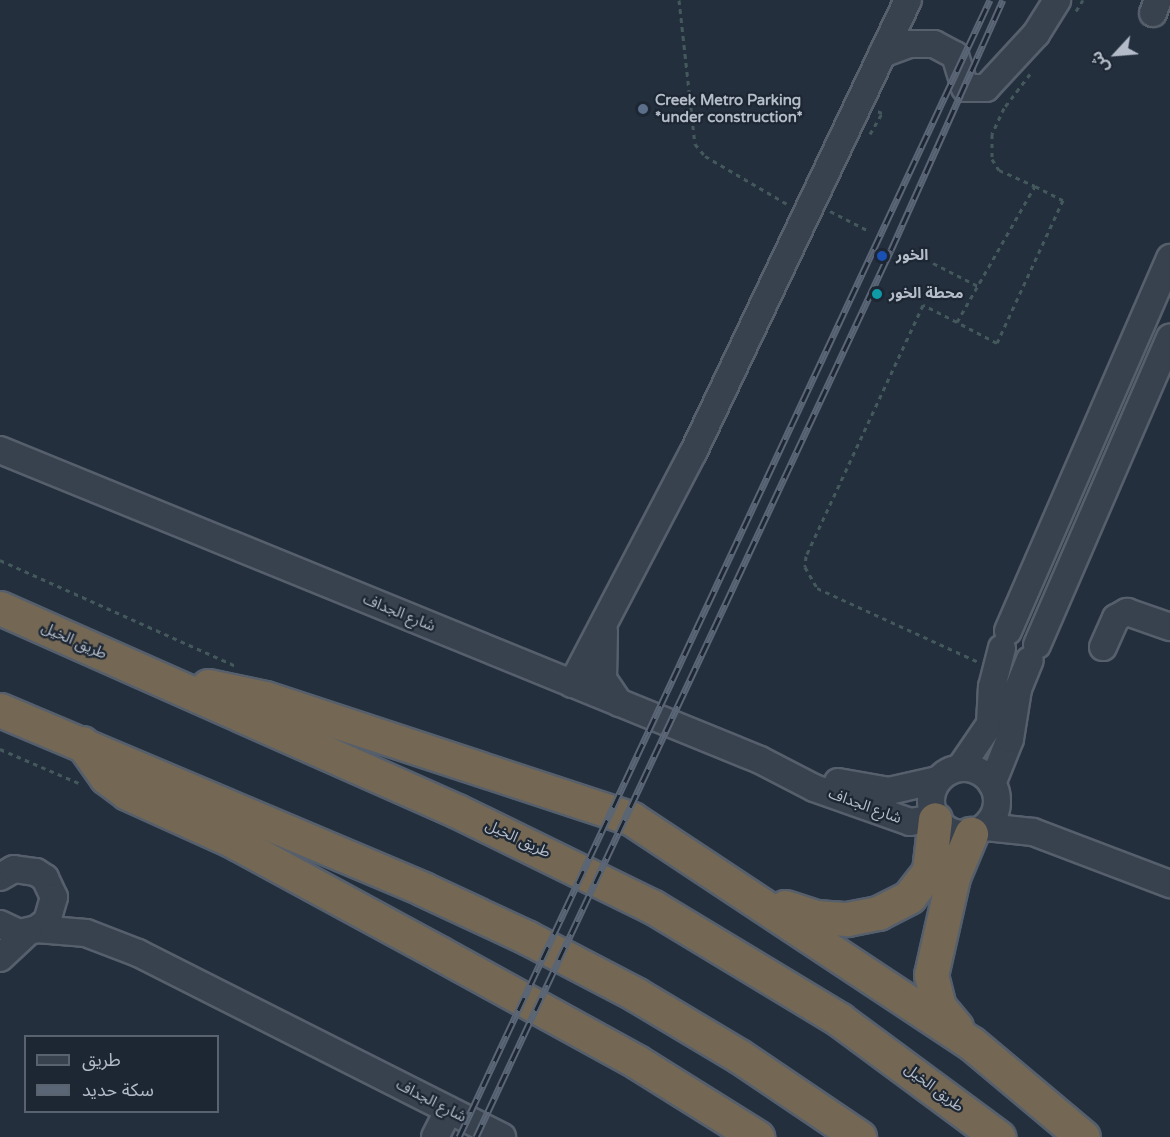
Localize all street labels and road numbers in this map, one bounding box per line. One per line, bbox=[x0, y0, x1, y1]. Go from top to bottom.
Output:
street label: شارع الجداف bbox=[360, 590, 438, 636]
street label: طريق الخيل bbox=[38, 619, 110, 663]
street label: شارع الجداف bbox=[826, 784, 904, 828]
street label: طريق الخيل bbox=[483, 816, 553, 862]
street label: طريق الخيل bbox=[901, 1060, 967, 1116]
street label: شارع الجداف bbox=[393, 1076, 469, 1126]

